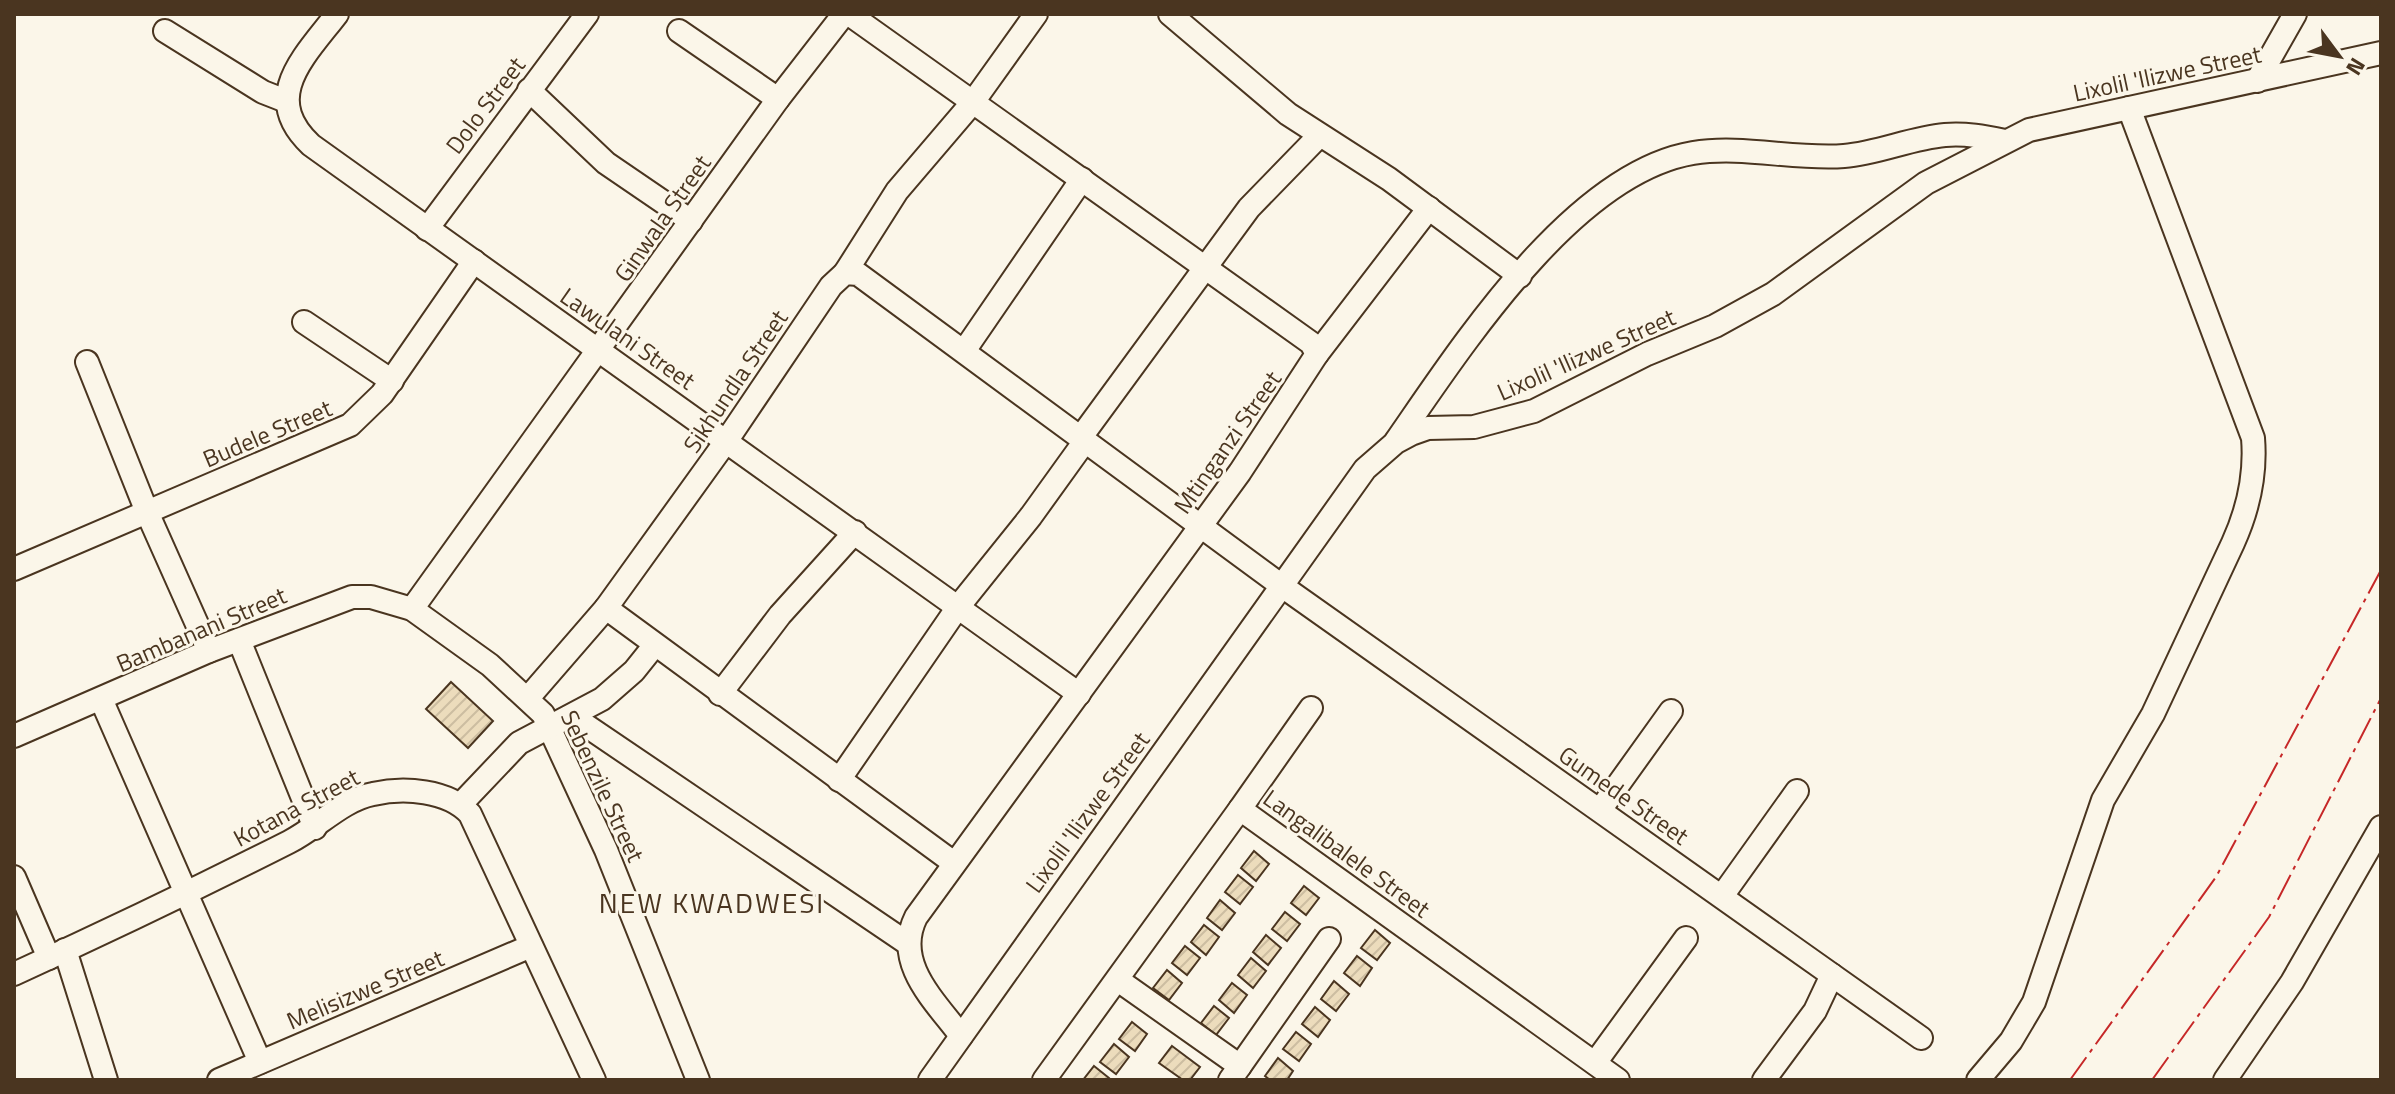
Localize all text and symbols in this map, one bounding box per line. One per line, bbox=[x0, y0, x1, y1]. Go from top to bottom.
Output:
north arrow bbox=[2299, 16, 2379, 96]
street label: Lixolil 'Ilizwe Street bbox=[2070, 35, 2265, 111]
street label: Dolo Street bbox=[436, 48, 534, 161]
text: N bbox=[2338, 51, 2374, 82]
street label: Ginwala Street bbox=[605, 147, 719, 289]
street label: Lawulani Street bbox=[553, 278, 703, 398]
street label: Lixolil 'Ilizwe Street bbox=[1491, 298, 1681, 409]
street label: Sikhundla Street bbox=[674, 302, 797, 460]
street label: Mtinganzi Street bbox=[1164, 363, 1290, 521]
street label: Budele Street bbox=[197, 389, 338, 476]
street label: Bambanani Street bbox=[110, 577, 292, 681]
street label: Sebenzile Street bbox=[552, 704, 654, 868]
street label: Lixolil 'Ilizwe Street bbox=[1016, 723, 1158, 900]
street label: Gumede Street bbox=[1552, 737, 1697, 854]
street label: Kotana Street bbox=[226, 758, 366, 855]
street label: Langalibalele Street bbox=[1256, 780, 1438, 926]
district label: NEW KWADWESI bbox=[599, 881, 825, 924]
street label: Melisizwe Street bbox=[281, 939, 450, 1038]

